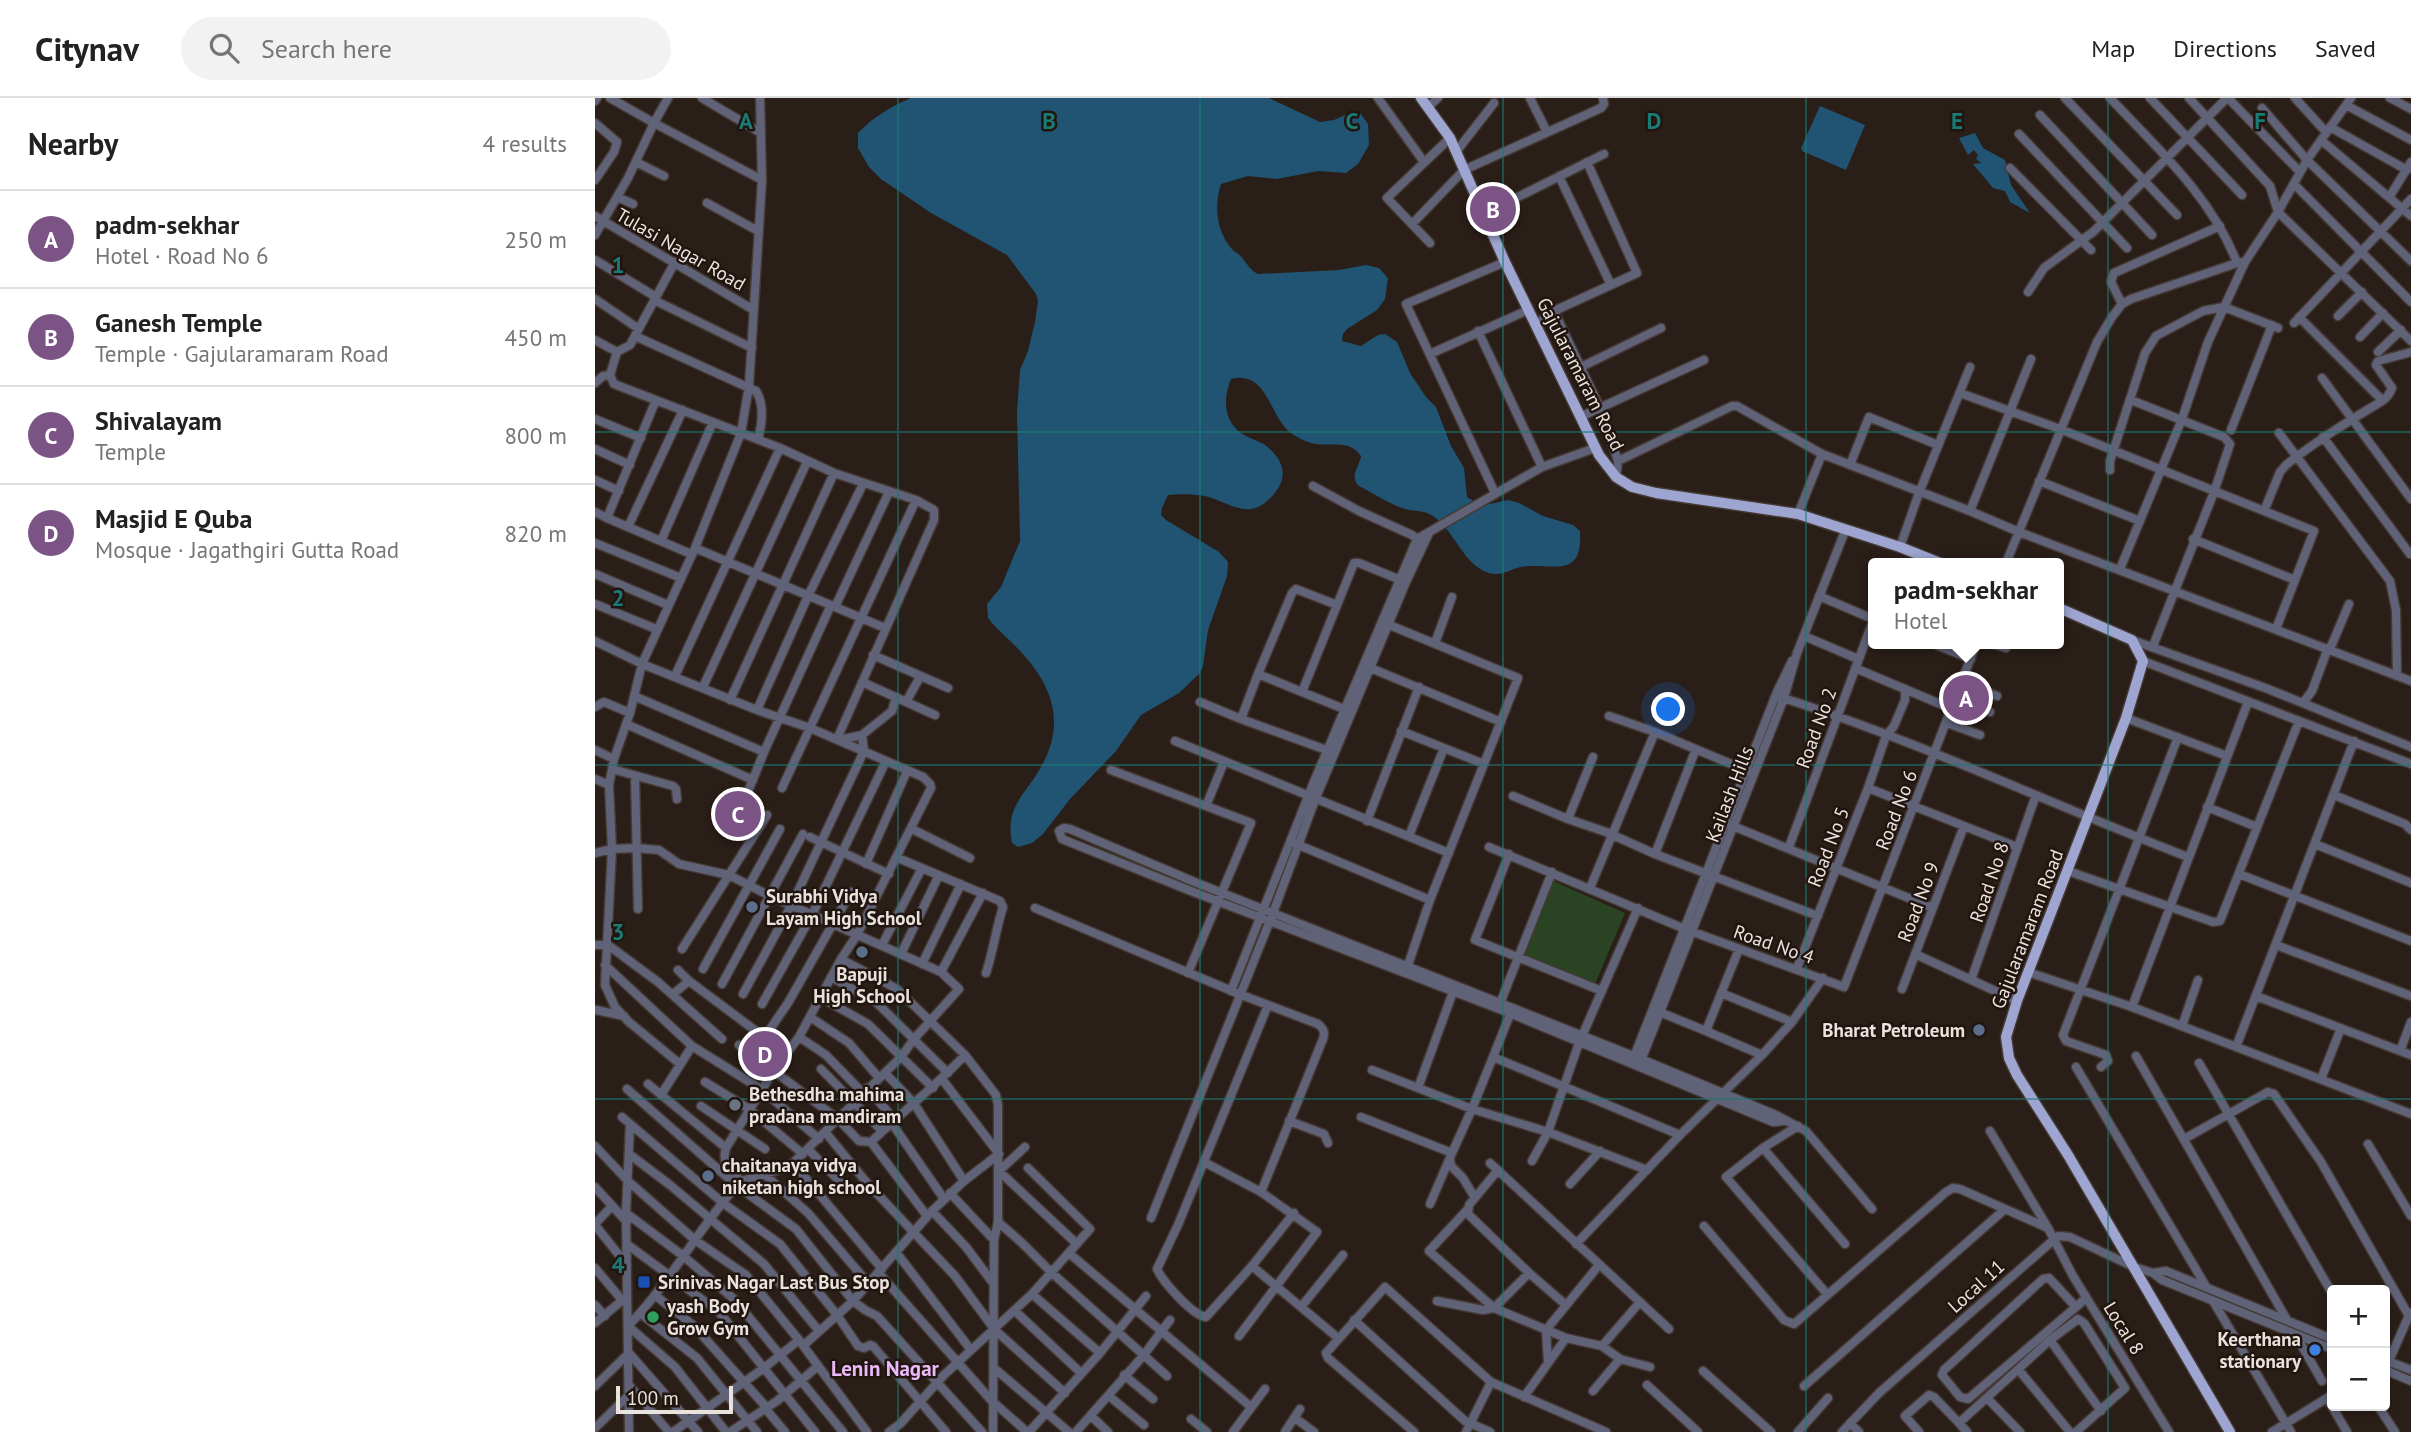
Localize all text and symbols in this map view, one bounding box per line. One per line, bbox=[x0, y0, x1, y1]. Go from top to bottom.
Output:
search box bbox=[181, 17, 671, 80]
text: Citynav bbox=[35, 27, 139, 70]
icon: search bbox=[205, 29, 243, 67]
text: Search here bbox=[261, 32, 392, 65]
text: Map bbox=[2091, 33, 2135, 64]
text: Directions bbox=[2173, 33, 2277, 64]
text: Saved bbox=[2315, 33, 2376, 64]
text: A bbox=[739, 106, 753, 135]
text: B bbox=[1042, 106, 1056, 135]
text: C bbox=[1346, 106, 1359, 135]
text: D bbox=[1647, 106, 1661, 135]
text: E bbox=[1951, 106, 1963, 135]
text: F bbox=[2254, 106, 2266, 135]
text: Nearby bbox=[28, 124, 118, 163]
text: 4 results bbox=[483, 129, 567, 158]
pin: B bbox=[1470, 183, 1516, 235]
street label: Tulasi Nagar Road bbox=[612, 202, 750, 296]
text: padm-sekhar bbox=[95, 208, 239, 241]
text: A bbox=[44, 225, 58, 254]
text: 250 m bbox=[505, 225, 567, 254]
text: Hotel · Road No 6 bbox=[95, 241, 268, 270]
text: 1 bbox=[611, 250, 625, 279]
street label: Gajularamaram Road bbox=[1532, 293, 1630, 455]
text: Ganesh Temple bbox=[95, 306, 262, 339]
text: B bbox=[44, 323, 58, 352]
text: 450 m bbox=[505, 323, 567, 352]
text: Temple · Gajularamaram Road bbox=[95, 339, 389, 368]
text: Shivalayam bbox=[95, 404, 222, 437]
text: C bbox=[45, 421, 57, 450]
text: 800 m bbox=[505, 421, 567, 450]
text: Temple bbox=[95, 437, 166, 466]
text: Masjid E Quba bbox=[95, 502, 252, 535]
text: D bbox=[44, 519, 58, 548]
text: 820 m bbox=[505, 519, 567, 548]
text: Mosque · Jagathgiri Gutta Road bbox=[95, 535, 399, 564]
popup bbox=[1868, 558, 2064, 649]
text: padm-sekhar bbox=[1894, 573, 2038, 606]
text: 2 bbox=[611, 583, 625, 612]
text: Hotel bbox=[1894, 606, 1948, 635]
pin: A bbox=[1943, 672, 1989, 724]
street label: Road No 2 bbox=[1790, 685, 1842, 771]
your location bbox=[1651, 692, 1685, 726]
street label: Kailash Hills bbox=[1700, 743, 1758, 845]
street label: Road No 6 bbox=[1870, 767, 1922, 853]
pin: C bbox=[715, 788, 761, 840]
street label: Road No 5 bbox=[1802, 804, 1854, 890]
street label: Road No 8 bbox=[1964, 839, 2014, 925]
street label: Gajularamaram Road bbox=[1986, 846, 2068, 1012]
street label: Road No 9 bbox=[1892, 859, 1944, 945]
place label: Surabhi Vidya Layam High School bbox=[766, 884, 922, 930]
marker: Surabhi Vidya Layam High School bbox=[744, 899, 760, 915]
text: 3 bbox=[611, 917, 625, 946]
street label: Road No 4 bbox=[1731, 919, 1817, 969]
marker: Bapuji High School bbox=[854, 944, 870, 960]
place label: Bapuji High School bbox=[813, 962, 911, 1008]
place label: Bharat Petroleum bbox=[1822, 1018, 1965, 1042]
marker: Bharat Petroleum bbox=[1971, 1022, 1987, 1038]
pin: D bbox=[742, 1028, 788, 1080]
place label: Bethesdha mahima pradana mandiram bbox=[749, 1082, 904, 1128]
marker: Bethesdha mahima pradana mandiram bbox=[727, 1097, 743, 1113]
place label: chaitanaya vidya niketan high school bbox=[722, 1153, 881, 1199]
marker: chaitanaya vidya niketan high school bbox=[700, 1168, 716, 1184]
text: 4 bbox=[611, 1250, 625, 1279]
street label: Local 11 bbox=[1943, 1254, 2009, 1318]
place label: Srinivas Nagar Last Bus Stop bbox=[658, 1270, 890, 1294]
marker: Srinivas Nagar Last Bus Stop bbox=[636, 1274, 652, 1290]
map controls bbox=[2327, 1285, 2390, 1411]
button: + bbox=[2327, 1285, 2390, 1348]
place label: yash Body Grow Gym bbox=[666, 1294, 750, 1340]
street label: Local 8 bbox=[2098, 1297, 2150, 1359]
marker: yash Body Grow Gym bbox=[645, 1309, 661, 1325]
place label: Keerthana stationary bbox=[2217, 1327, 2302, 1373]
marker: Keerthana stationary bbox=[2307, 1342, 2323, 1358]
button: − bbox=[2327, 1348, 2390, 1411]
district label: Lenin Nagar bbox=[831, 1355, 940, 1382]
scale bar bbox=[616, 1383, 733, 1415]
text: 100 m bbox=[627, 1386, 679, 1410]

